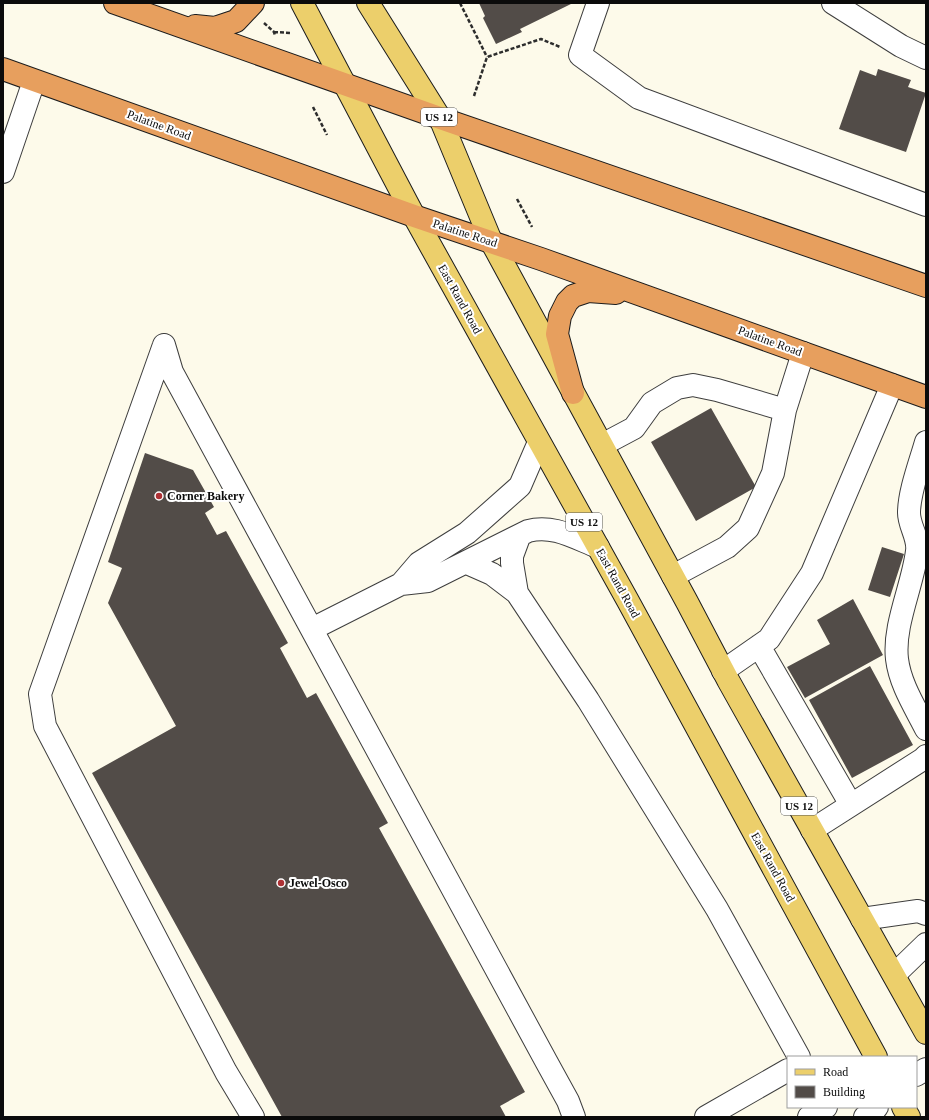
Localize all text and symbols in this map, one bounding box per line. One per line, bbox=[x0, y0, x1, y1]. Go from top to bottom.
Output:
street label: Palatine Road bbox=[125, 107, 193, 143]
road number: US 12 bbox=[421, 108, 457, 126]
street label: Palatine Road bbox=[431, 216, 499, 250]
street label: East Rand Road bbox=[435, 262, 485, 336]
street label: Palatine Road bbox=[736, 323, 804, 359]
place label: Corner Bakery bbox=[167, 489, 244, 503]
marker: Corner Bakery bbox=[154, 491, 164, 501]
road number: US 12 bbox=[566, 513, 602, 531]
street label: East Rand Road bbox=[593, 546, 643, 620]
road number: US 12 bbox=[781, 797, 817, 815]
street label: East Rand Road bbox=[748, 830, 798, 904]
place label: Jewel-Osco bbox=[289, 876, 347, 890]
marker: Jewel-Osco bbox=[276, 878, 286, 888]
legend bbox=[787, 1056, 917, 1108]
text: Road bbox=[823, 1065, 848, 1079]
text: Building bbox=[823, 1085, 865, 1099]

